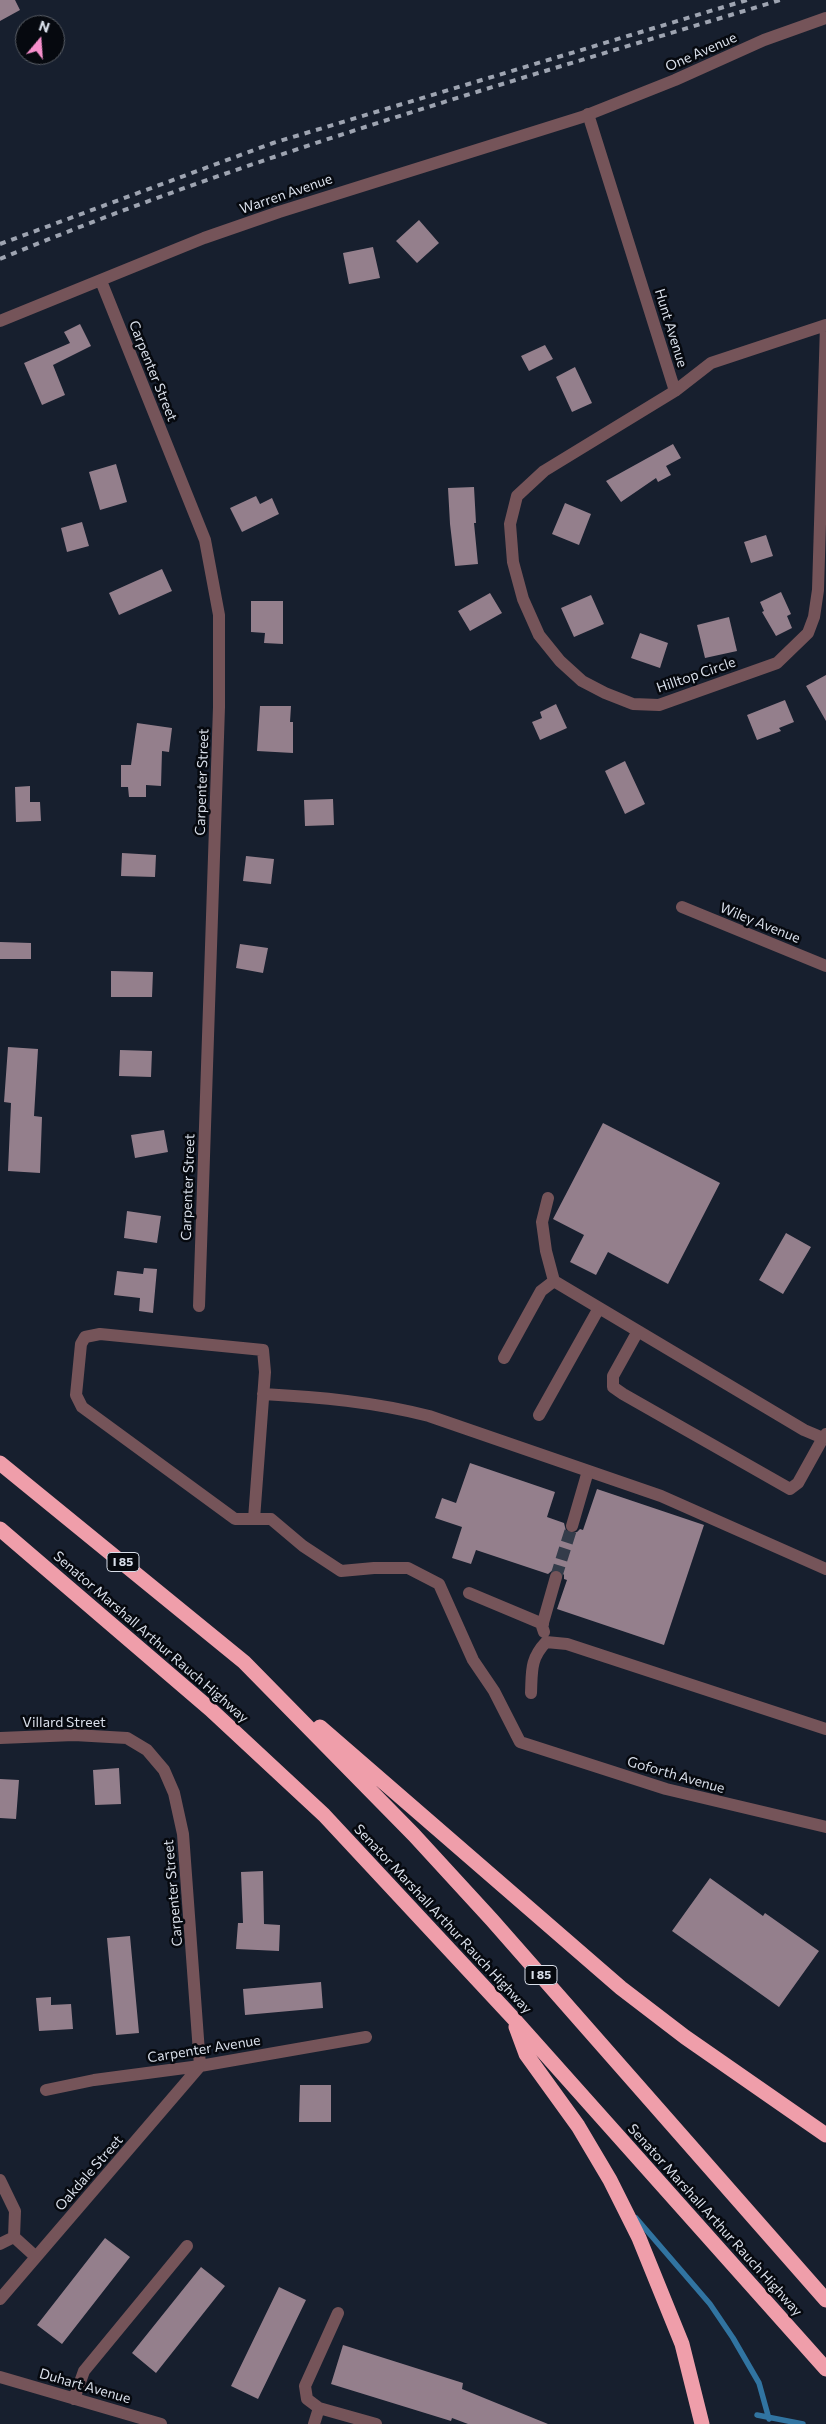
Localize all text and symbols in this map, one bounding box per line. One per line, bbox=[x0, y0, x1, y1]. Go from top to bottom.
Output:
north arrow bbox=[15, 15, 65, 65]
text: N bbox=[37, 17, 52, 36]
street label: One Avenue bbox=[663, 29, 739, 75]
street label: Warren Avenue bbox=[238, 170, 334, 218]
street label: Hunt Avenue bbox=[651, 287, 691, 369]
street label: Carpenter Street bbox=[125, 318, 181, 424]
street label: Hilltop Circle bbox=[654, 654, 738, 696]
street label: Carpenter Street bbox=[192, 728, 212, 836]
street label: Wiley Avenue bbox=[717, 899, 803, 947]
street label: Carpenter Street bbox=[178, 1133, 198, 1241]
street label: Senator Marshall Arthur Rauch Highway bbox=[50, 1548, 252, 1726]
road number: I 85 bbox=[107, 1552, 139, 1571]
street label: Villard Street bbox=[22, 1714, 106, 1730]
street label: Goforth Avenue bbox=[625, 1753, 727, 1797]
street label: Senator Marshall Arthur Rauch Highway bbox=[351, 1821, 535, 2017]
street label: Carpenter Street bbox=[160, 1839, 186, 1947]
road number: I 85 bbox=[525, 1966, 557, 1984]
street label: Carpenter Avenue bbox=[146, 2032, 262, 2066]
street label: Senator Marshall Arthur Rauch Highway bbox=[624, 2120, 806, 2320]
street label: Oakdale Street bbox=[52, 2132, 126, 2214]
street label: Duhart Avenue bbox=[37, 2365, 133, 2407]

